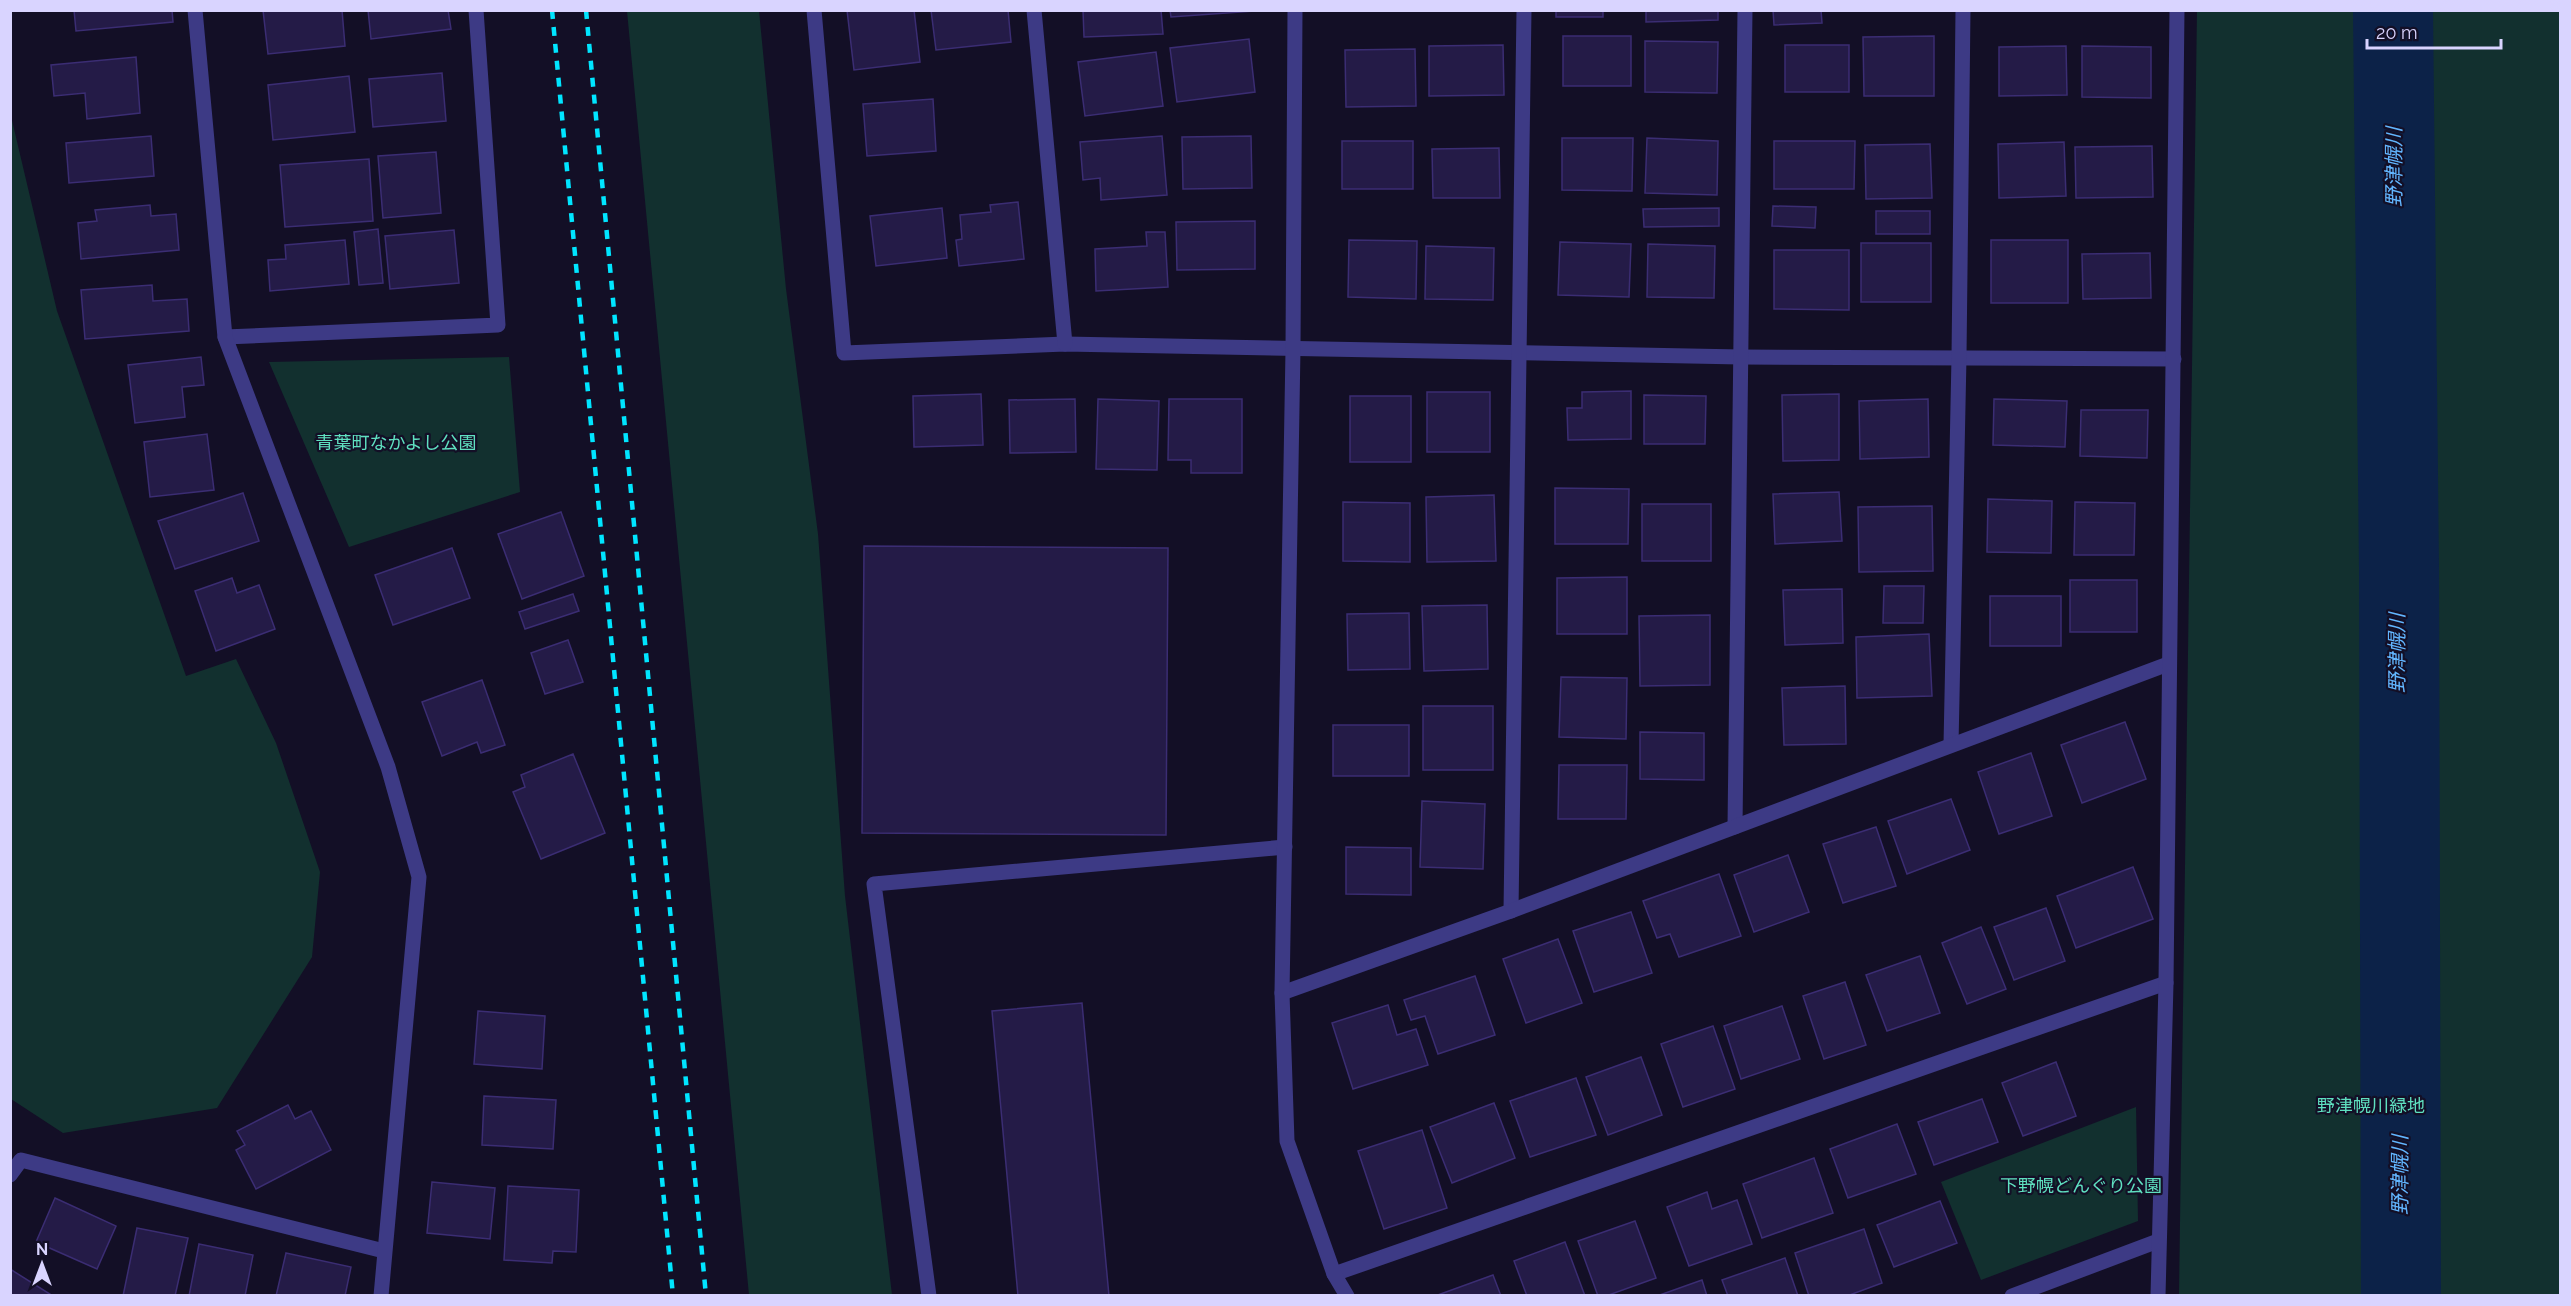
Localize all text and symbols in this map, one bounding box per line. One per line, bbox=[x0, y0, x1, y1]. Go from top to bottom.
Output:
scale bar bbox=[2367, 12, 2500, 50]
text: 20 m bbox=[2376, 22, 2418, 43]
water label: 野津幌川 bbox=[2382, 125, 2406, 207]
park label: 青葉町なかよし公園 bbox=[315, 432, 477, 453]
water label: 野津幌川 bbox=[2385, 611, 2409, 693]
park label: 野津幌川緑地 bbox=[2317, 1095, 2425, 1116]
water label: 野津幌川 bbox=[2388, 1133, 2412, 1215]
park label: 下野幌どんぐり公園 bbox=[2000, 1175, 2162, 1196]
north arrow bbox=[12, 1234, 72, 1294]
text: N bbox=[36, 1240, 48, 1259]

